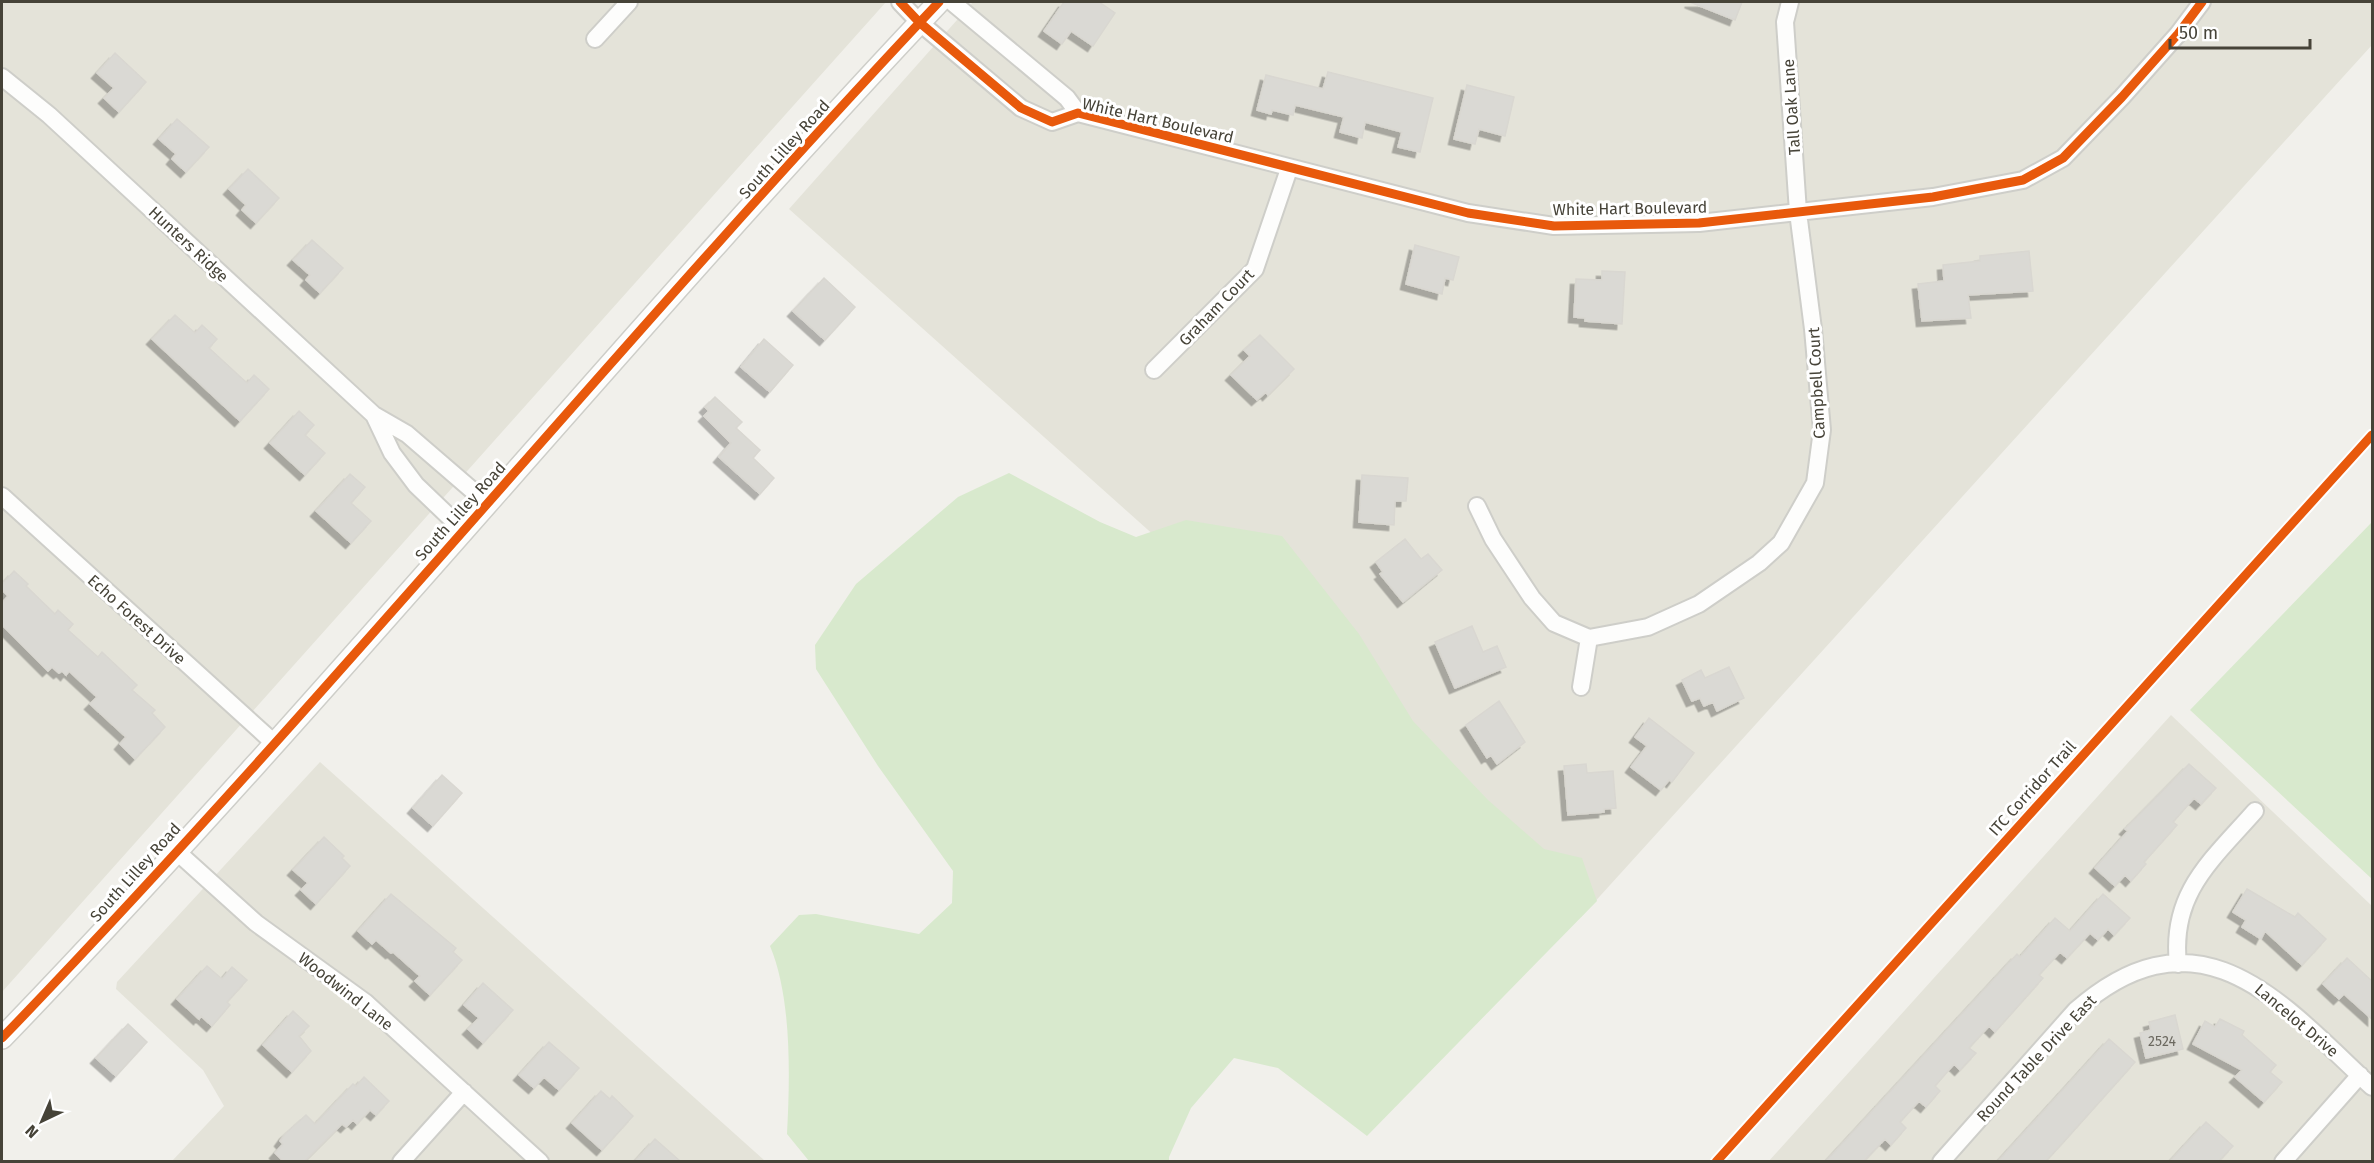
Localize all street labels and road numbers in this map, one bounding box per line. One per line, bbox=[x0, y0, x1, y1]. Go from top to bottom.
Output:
street label: Tall Oak Lane bbox=[1779, 58, 1804, 156]
street label: White Hart Boulevard bbox=[1080, 94, 1235, 147]
street label: South Lilley Road bbox=[735, 96, 834, 203]
street label: White Hart Boulevard bbox=[1553, 198, 1707, 219]
street label: Hunters Ridge bbox=[145, 203, 232, 286]
street label: Graham Court bbox=[1175, 265, 1258, 350]
street label: Campbell Court bbox=[1804, 326, 1829, 439]
street label: South Lilley Road bbox=[411, 458, 510, 565]
street label: Echo Forest Drive bbox=[84, 571, 189, 668]
street label: ITC Corridor Trail bbox=[1985, 737, 2080, 840]
street label: South Lilley Road bbox=[86, 819, 185, 926]
street label: Woodwind Lane bbox=[294, 948, 397, 1034]
street label: Lancelot Drive bbox=[2251, 980, 2342, 1061]
street label: Round Table Drive East bbox=[1973, 991, 2100, 1126]

